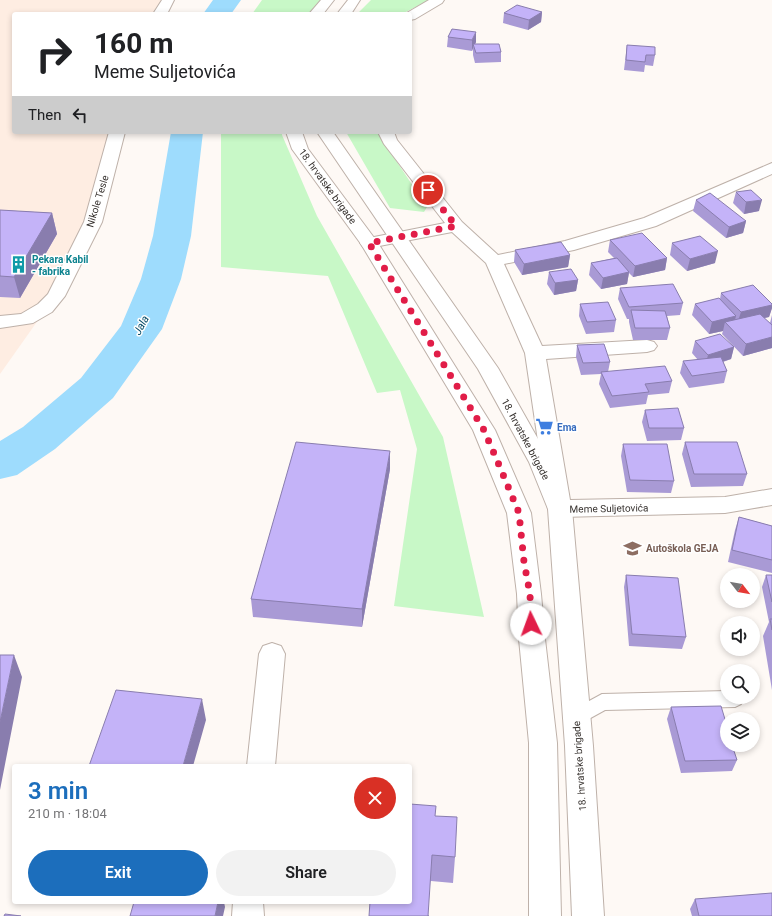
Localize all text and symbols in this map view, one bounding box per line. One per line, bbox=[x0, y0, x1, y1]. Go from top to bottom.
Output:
text: 160 m bbox=[94, 27, 173, 60]
icon: right bbox=[28, 28, 80, 80]
text: Meme Suljetovića bbox=[94, 61, 236, 82]
icon: left bbox=[69, 104, 91, 126]
text: Then bbox=[28, 106, 61, 124]
street label: 18. hrvatske brigade bbox=[297, 147, 359, 226]
pin bbox=[411, 173, 445, 207]
street label: Nikole Tesle bbox=[84, 174, 111, 229]
icon: arrive bbox=[417, 179, 439, 201]
place label: Pekara Kabil - fabrika bbox=[32, 254, 89, 277]
building icon: Pekara Kabil - fabrika bbox=[9, 255, 29, 275]
water label: Jala bbox=[131, 313, 152, 337]
street label: 18. hrvatske brigade bbox=[500, 397, 552, 482]
supermarket icon: Ema bbox=[534, 417, 554, 437]
place label: Ema bbox=[557, 422, 577, 433]
street label: Meme Suljetovića bbox=[569, 502, 649, 515]
school or university icon: Autoškola GEJA bbox=[623, 538, 643, 558]
place label: Autoškola GEJA bbox=[646, 543, 719, 554]
north arrow bbox=[720, 568, 760, 608]
map controls bbox=[720, 568, 760, 752]
position arrow bbox=[510, 603, 552, 645]
button: sound bbox=[720, 616, 760, 656]
button: search bbox=[720, 664, 760, 704]
button: layers bbox=[720, 712, 760, 752]
street label: 18. hrvatske brigade bbox=[571, 721, 588, 811]
text: 3 min bbox=[28, 777, 88, 805]
button: close bbox=[354, 777, 396, 819]
text: 210 m · 18:04 bbox=[28, 806, 107, 821]
button: Exit bbox=[28, 850, 208, 896]
button: Share bbox=[216, 850, 396, 896]

